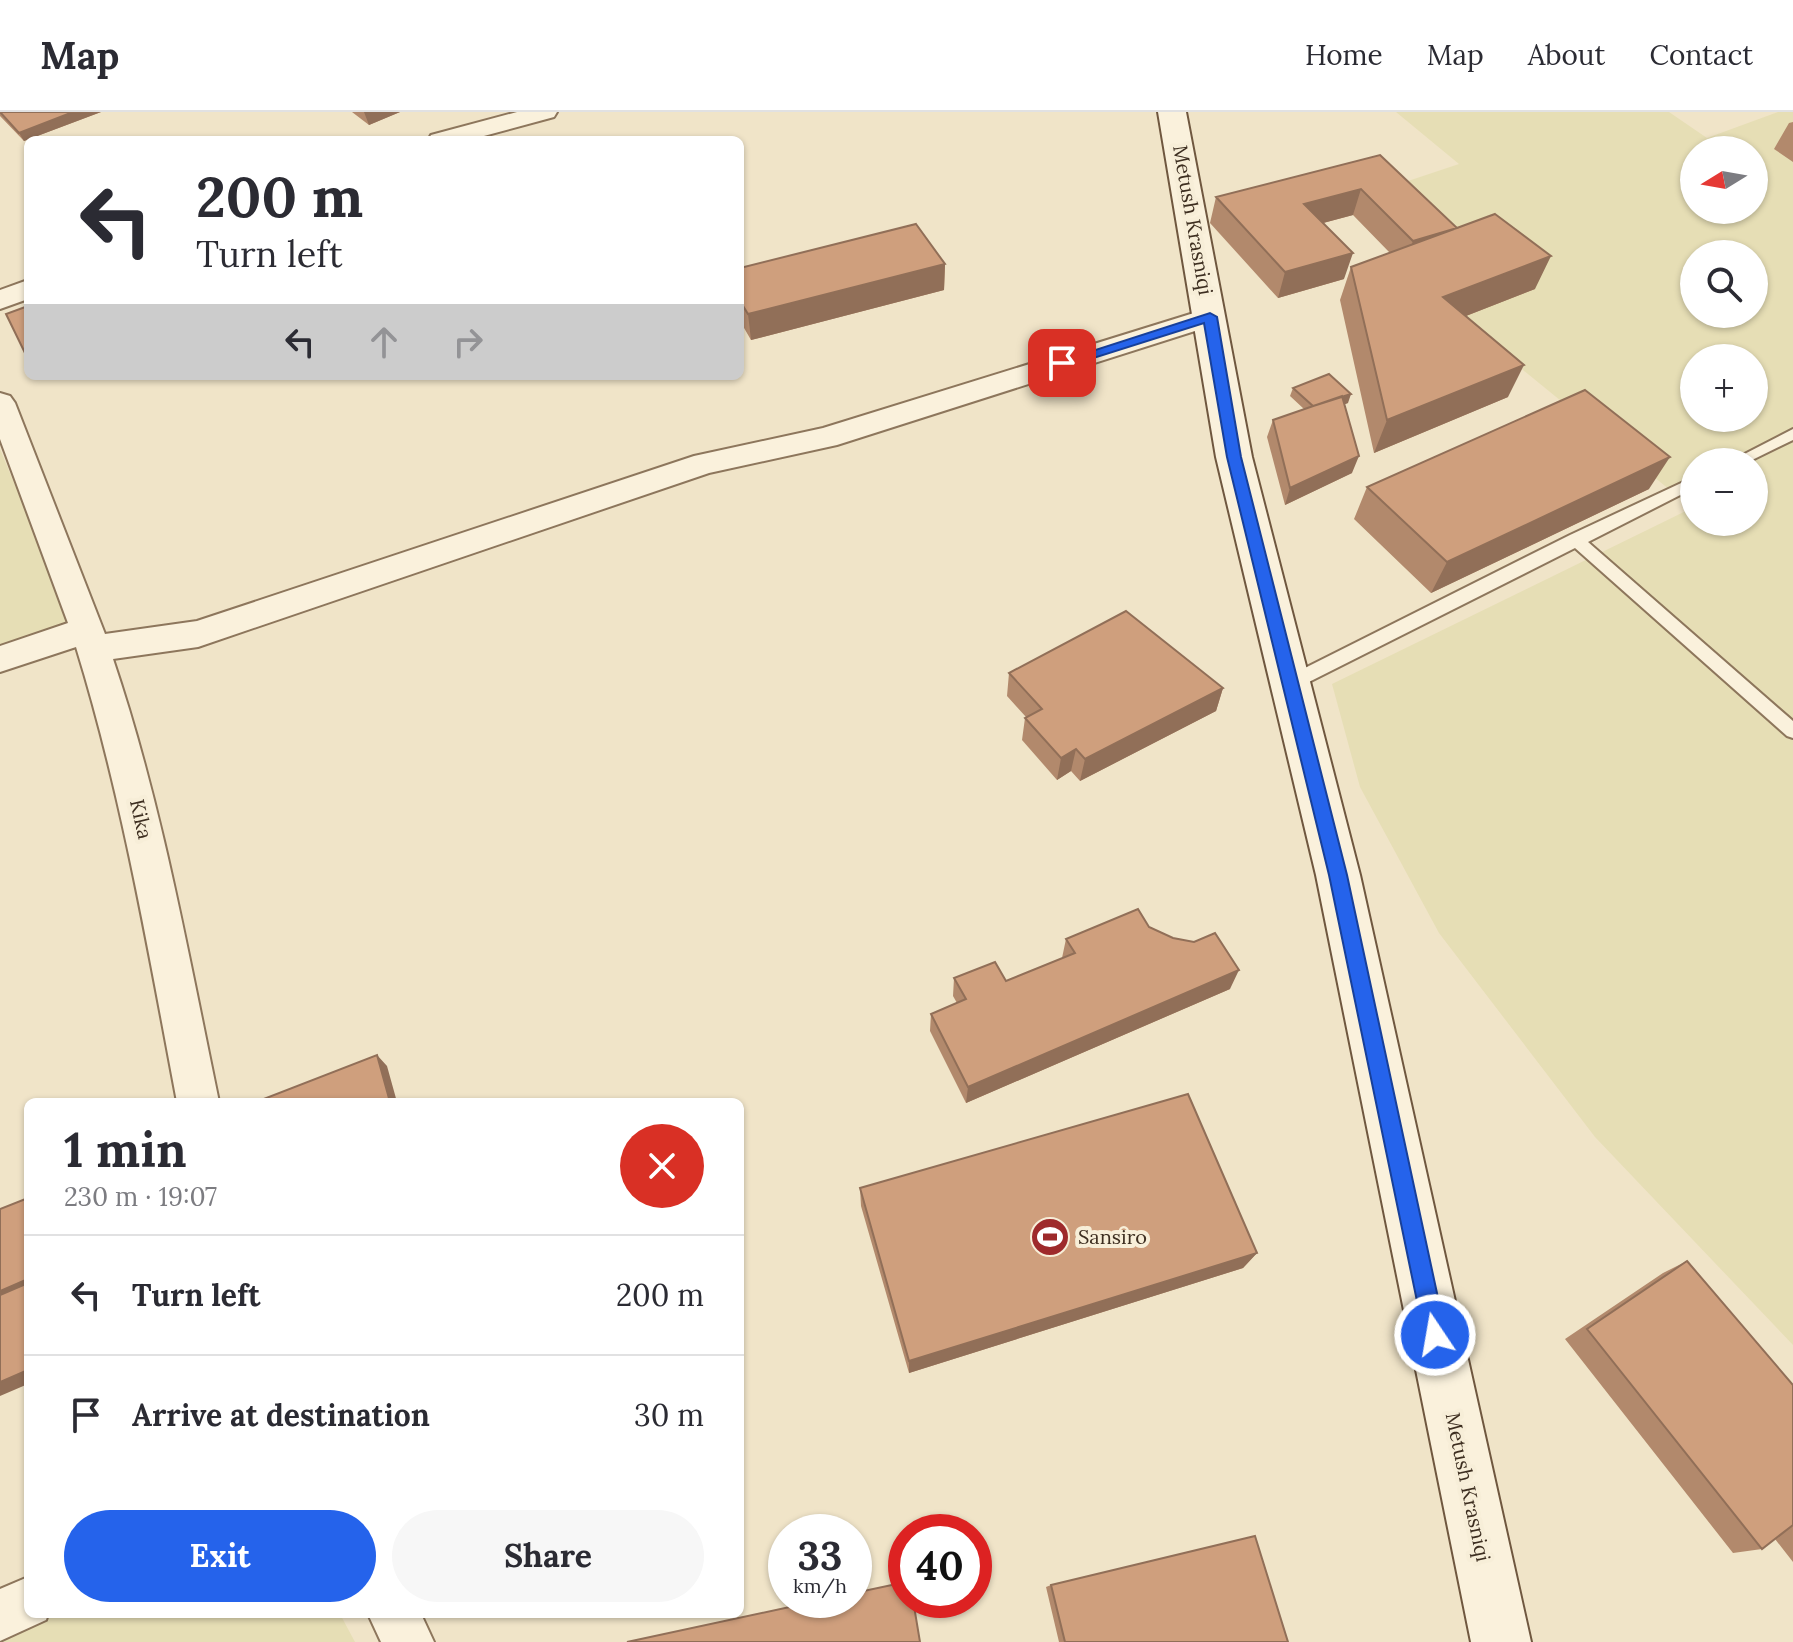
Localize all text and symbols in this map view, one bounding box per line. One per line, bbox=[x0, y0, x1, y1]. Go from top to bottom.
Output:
text: Map bbox=[40, 31, 119, 79]
text: Home bbox=[1305, 37, 1383, 73]
text: Map bbox=[1427, 37, 1484, 73]
text: About bbox=[1528, 37, 1605, 73]
text: Contact bbox=[1649, 37, 1753, 73]
north arrow bbox=[1680, 136, 1768, 224]
map controls bbox=[1680, 136, 1768, 536]
street label: Metush Krasniqi bbox=[1168, 143, 1219, 297]
text: 200 m bbox=[196, 161, 363, 232]
icon: left bbox=[64, 168, 168, 272]
text: Turn left bbox=[196, 231, 343, 277]
button: search bbox=[1680, 240, 1768, 328]
icon: left bbox=[278, 320, 322, 364]
icon: ahead bbox=[362, 320, 406, 364]
icon: right bbox=[446, 320, 490, 364]
pin bbox=[1028, 329, 1096, 397]
icon: arrive bbox=[1040, 341, 1084, 385]
button: + bbox=[1680, 344, 1768, 432]
button: − bbox=[1680, 448, 1768, 536]
street label: Kika bbox=[125, 796, 158, 841]
text: 1 min bbox=[64, 1119, 187, 1180]
button: close bbox=[620, 1124, 704, 1208]
text: 230 m · 19:07 bbox=[64, 1180, 217, 1213]
sports icon: Sansiro bbox=[1029, 1216, 1071, 1258]
place label: Sansiro bbox=[1078, 1224, 1147, 1249]
icon: left bbox=[64, 1273, 108, 1317]
text: Turn left bbox=[132, 1276, 260, 1314]
text: 200 m bbox=[616, 1276, 704, 1314]
position arrow bbox=[1393, 1293, 1477, 1377]
icon: arrive bbox=[64, 1393, 108, 1437]
text: Arrive at destination bbox=[132, 1396, 430, 1434]
text: 30 m bbox=[634, 1396, 704, 1434]
street label: Metush Krasniqi bbox=[1440, 1410, 1496, 1564]
button: Exit bbox=[64, 1510, 376, 1602]
button: Share bbox=[392, 1510, 704, 1602]
speed limit sign: 40 bbox=[888, 1514, 992, 1618]
text: 33 bbox=[798, 1530, 842, 1581]
text: km/h bbox=[793, 1573, 847, 1598]

